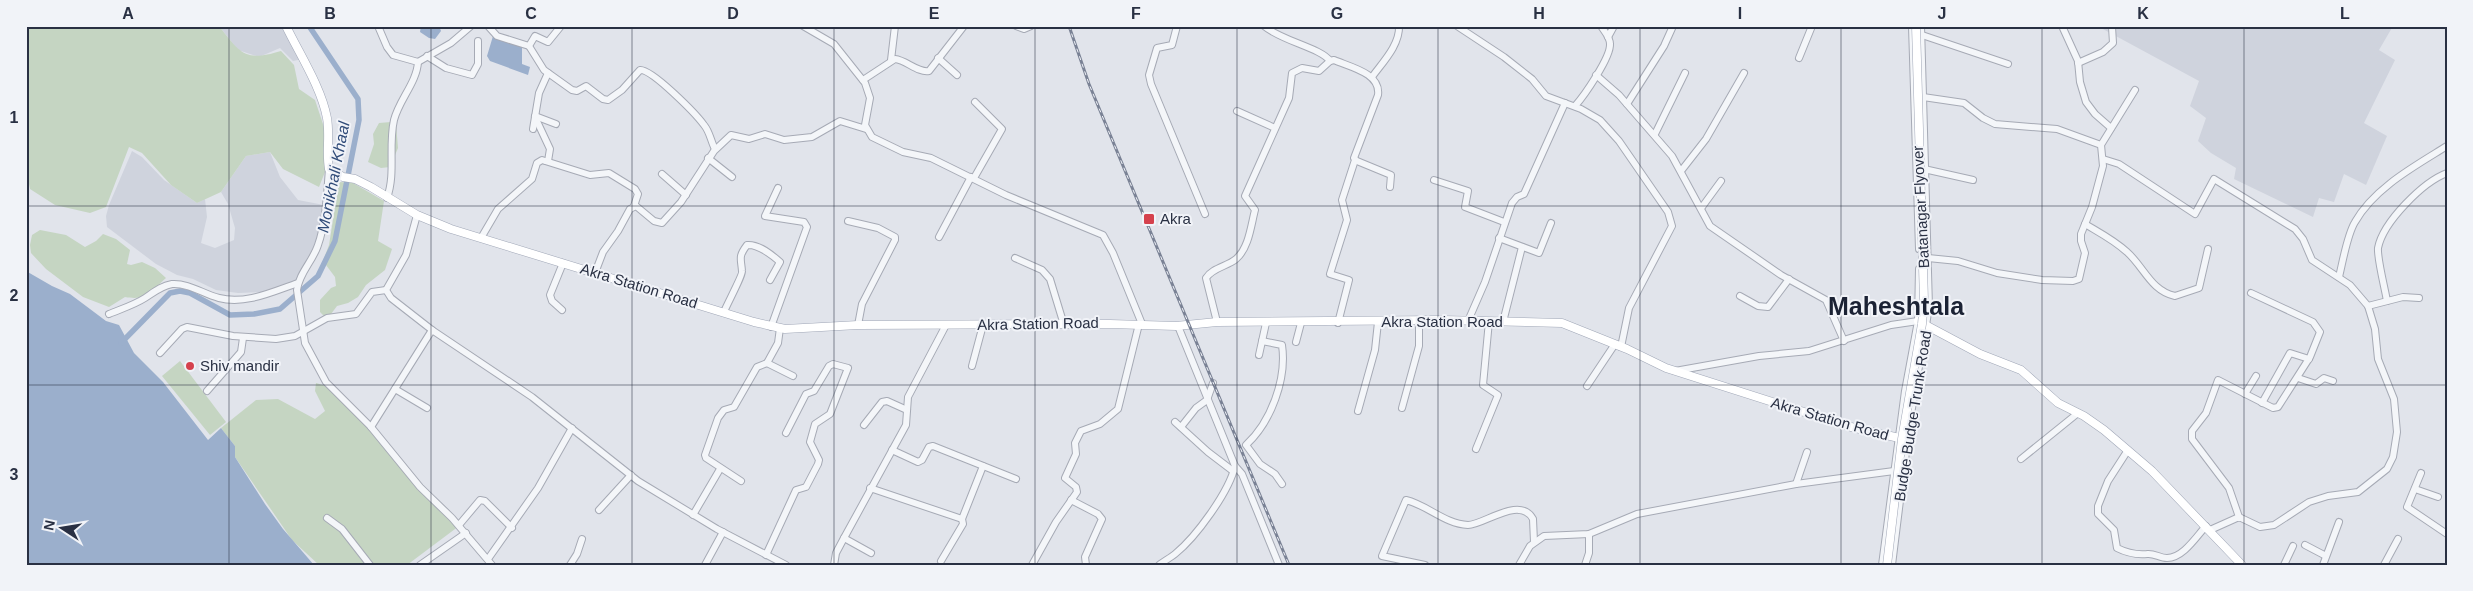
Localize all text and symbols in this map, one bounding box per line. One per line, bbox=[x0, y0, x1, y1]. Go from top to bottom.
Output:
text: A bbox=[122, 5, 134, 22]
text: B bbox=[324, 5, 336, 22]
text: C bbox=[525, 5, 537, 22]
text: D bbox=[727, 5, 739, 22]
text: E bbox=[929, 5, 940, 22]
text: F bbox=[1131, 5, 1141, 22]
text: G bbox=[1331, 5, 1343, 22]
text: H bbox=[1533, 5, 1545, 22]
text: I bbox=[1738, 5, 1742, 22]
text: J bbox=[1938, 5, 1946, 22]
text: K bbox=[2137, 5, 2149, 22]
text: L bbox=[2340, 5, 2350, 22]
text: 1 bbox=[10, 109, 19, 126]
water label: Monikhali Khaal bbox=[314, 120, 353, 234]
street label: Batanagar Flyover bbox=[1909, 145, 1932, 269]
place label: Akra bbox=[1160, 210, 1192, 227]
marker: Akra bbox=[1142, 212, 1156, 226]
street label: Akra Station Road bbox=[578, 260, 700, 311]
text: 2 bbox=[10, 287, 19, 304]
district label: Maheshtala bbox=[1828, 292, 1965, 320]
street label: Akra Station Road bbox=[1381, 313, 1503, 330]
street label: Akra Station Road bbox=[977, 314, 1099, 333]
street label: Budge Budge Trunk Road bbox=[1891, 329, 1934, 503]
place label: Shiv mandir bbox=[200, 357, 279, 374]
marker: Shiv mandir bbox=[184, 360, 196, 372]
street label: Akra Station Road bbox=[1769, 394, 1891, 443]
text: 3 bbox=[10, 466, 19, 483]
north arrow bbox=[38, 504, 88, 554]
text: N bbox=[40, 519, 58, 532]

